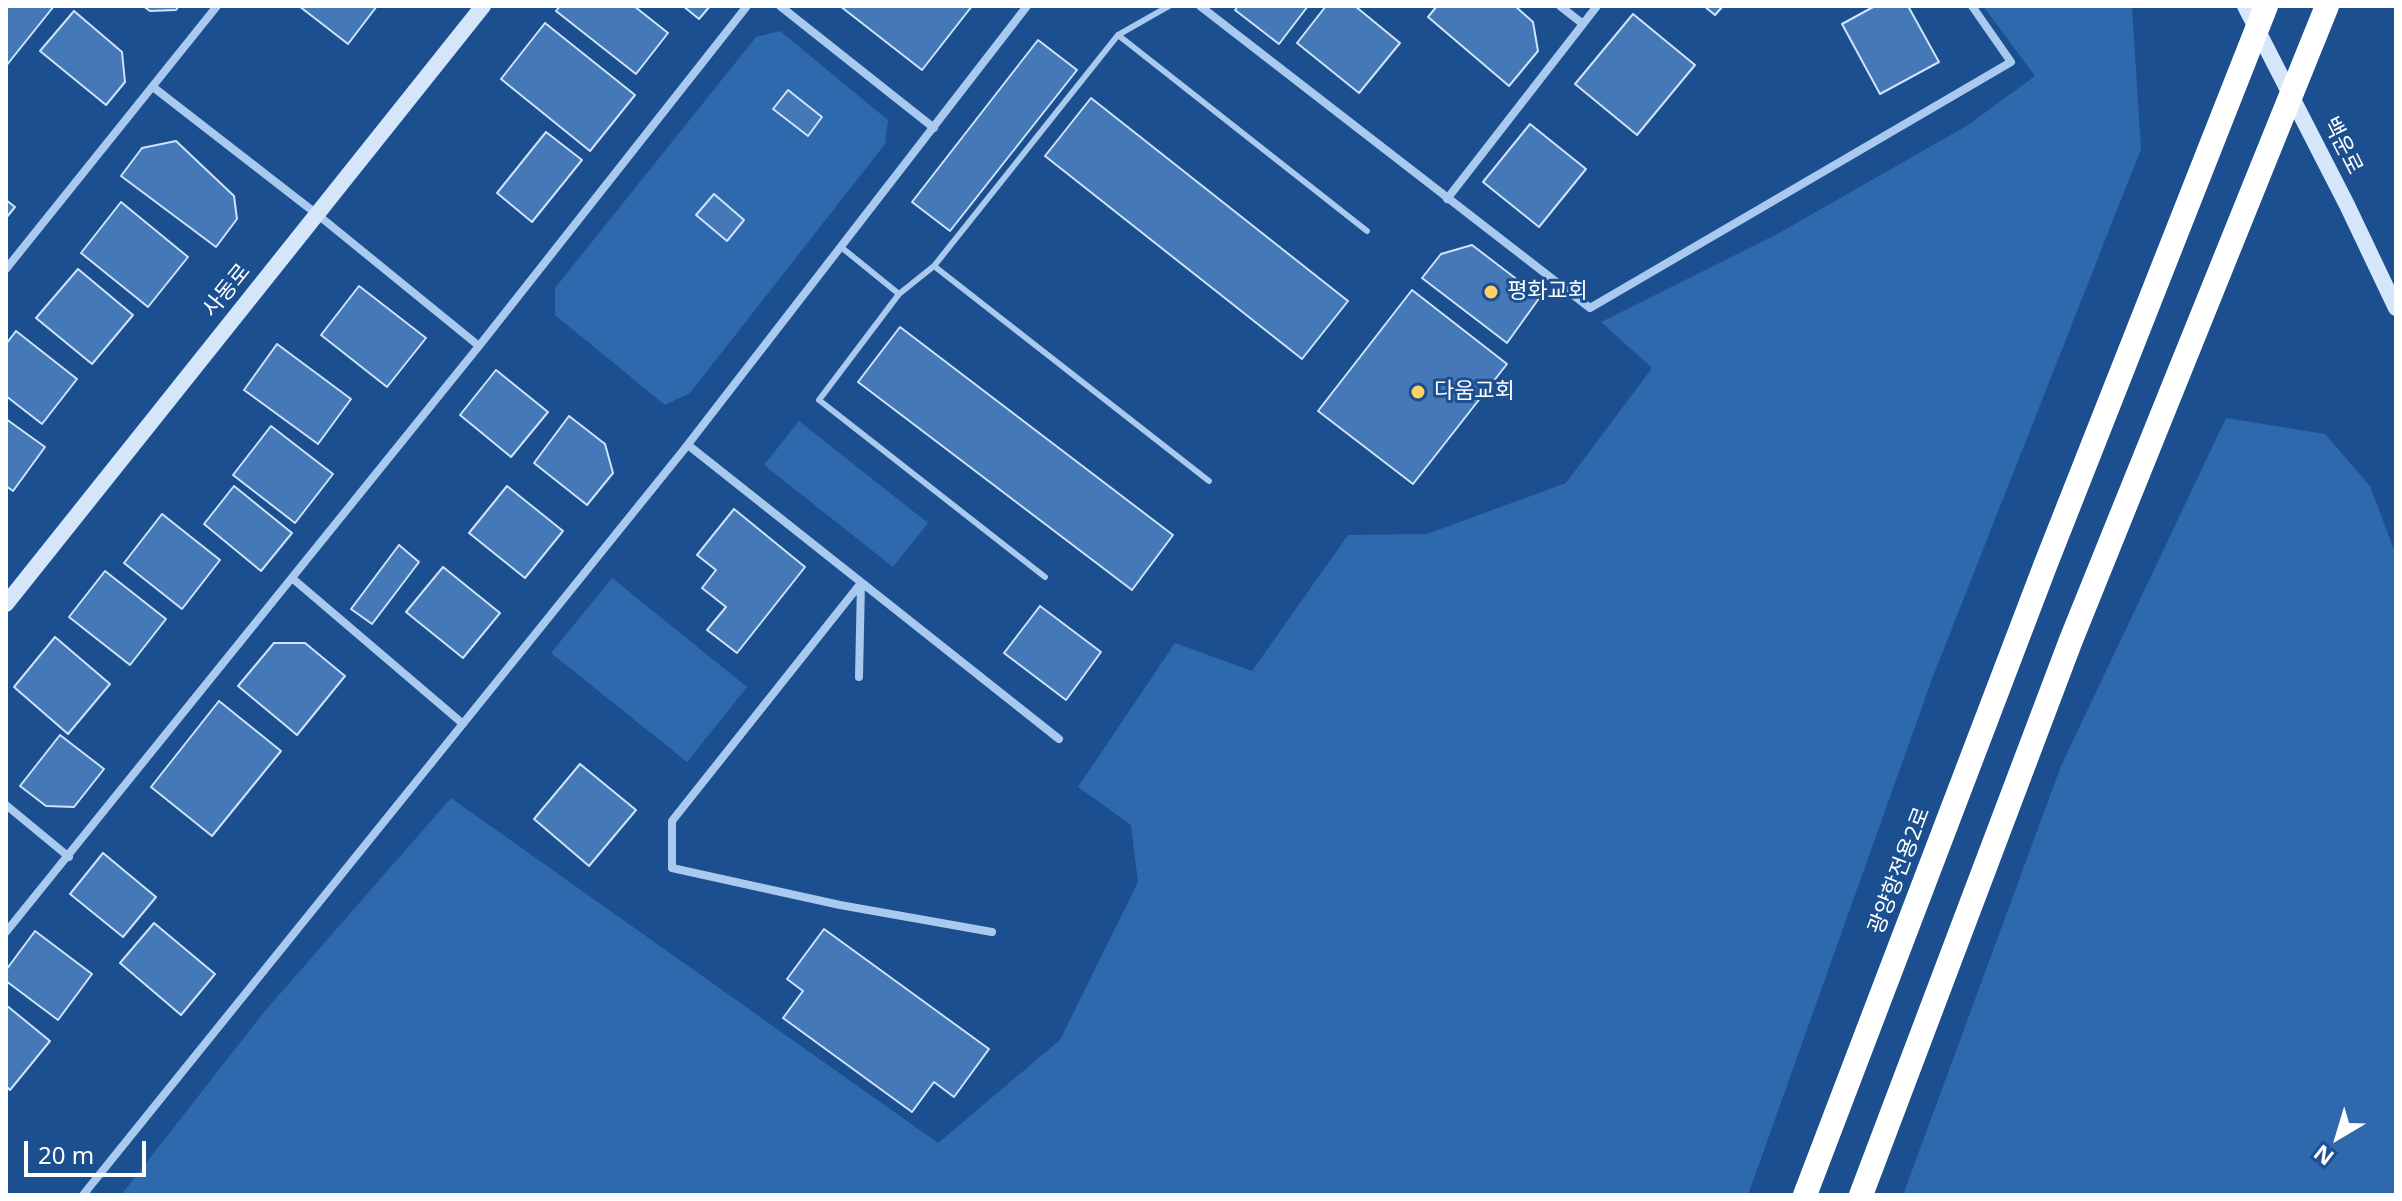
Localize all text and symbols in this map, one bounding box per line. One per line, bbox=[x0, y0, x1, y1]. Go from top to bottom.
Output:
street label: 백운로 bbox=[2316, 113, 2368, 179]
street label: 사동로 bbox=[198, 259, 256, 323]
place label: 평화교회 bbox=[1507, 279, 1588, 305]
marker: 평화교회 bbox=[1482, 283, 1500, 301]
place label: 다움교회 bbox=[1434, 379, 1515, 405]
marker: 다움교회 bbox=[1409, 383, 1427, 401]
street label: 광양항전용2로 bbox=[1864, 804, 1936, 938]
north arrow bbox=[2298, 1097, 2378, 1177]
scale bar bbox=[28, 1125, 150, 1175]
text: 20 m bbox=[38, 1138, 94, 1171]
text: N bbox=[2307, 1139, 2340, 1173]

